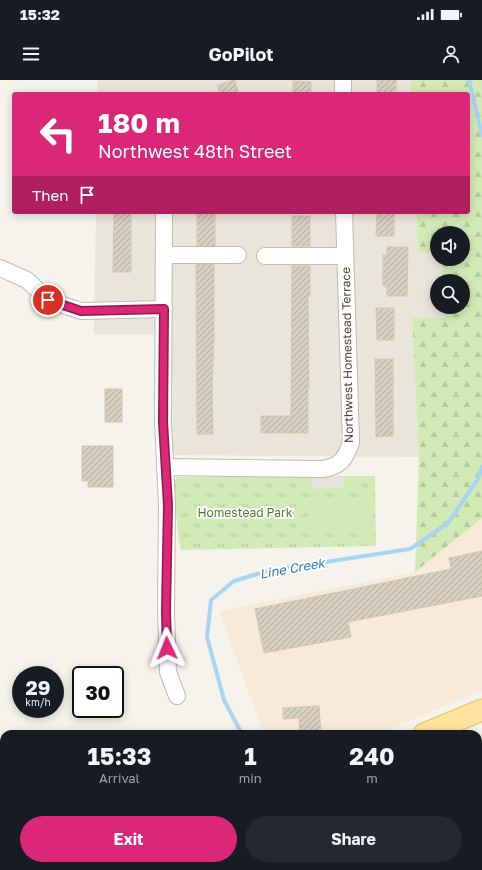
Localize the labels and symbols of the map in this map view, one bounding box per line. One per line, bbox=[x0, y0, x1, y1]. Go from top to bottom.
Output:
street label: Northwest Homestead Terrace bbox=[338, 267, 356, 443]
pin bbox=[31, 283, 65, 317]
park label: Homestead Park bbox=[197, 505, 293, 520]
water label: Line Creek bbox=[258, 554, 327, 582]
position arrow bbox=[146, 627, 188, 669]
speed limit sign: 30 bbox=[72, 666, 124, 718]

